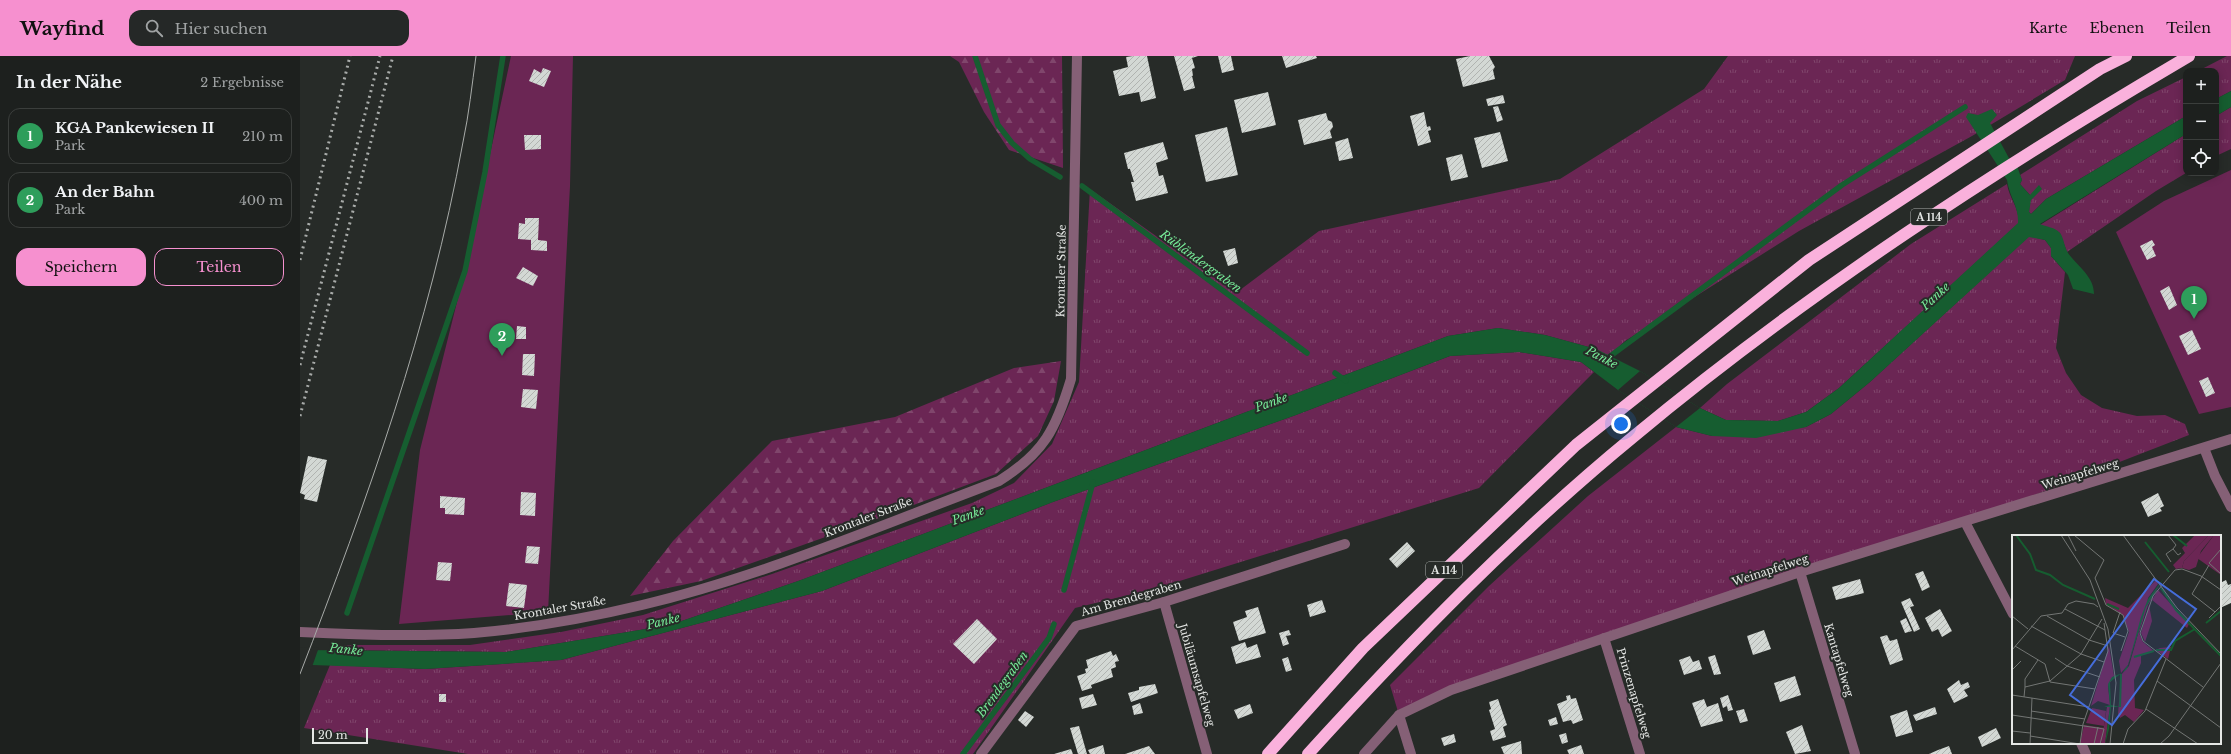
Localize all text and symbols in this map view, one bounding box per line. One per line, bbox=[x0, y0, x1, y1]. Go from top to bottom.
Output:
search box bbox=[129, 10, 409, 46]
text: Wayfind bbox=[20, 17, 105, 40]
icon: search bbox=[143, 17, 165, 39]
text: Hier suchen bbox=[175, 19, 267, 38]
text: Karte bbox=[2029, 19, 2068, 37]
text: Ebenen bbox=[2090, 19, 2144, 37]
text: Teilen bbox=[2166, 19, 2211, 37]
map controls bbox=[2183, 68, 2219, 176]
button: + bbox=[2183, 68, 2219, 104]
text: In der Nähe bbox=[16, 72, 122, 93]
text: 2 Ergebnisse bbox=[200, 74, 284, 91]
button: − bbox=[2183, 104, 2219, 140]
text: KGA Pankewiesen II bbox=[55, 118, 214, 137]
text: 1 bbox=[27, 128, 33, 145]
text: 210 m bbox=[242, 128, 283, 145]
text: Park bbox=[55, 137, 85, 154]
button: locate bbox=[2183, 140, 2219, 176]
text: An der Bahn bbox=[55, 182, 155, 201]
text: 2 bbox=[26, 192, 34, 209]
text: 400 m bbox=[239, 192, 283, 209]
text: Park bbox=[55, 201, 85, 218]
road number: A 114 bbox=[1911, 209, 1947, 225]
street label: Krontaler Straße bbox=[1053, 224, 1069, 318]
water label: Rübländergraben bbox=[1157, 226, 1245, 296]
button: Speichern bbox=[16, 248, 146, 286]
button: Teilen bbox=[154, 248, 284, 286]
water label: Panke bbox=[1917, 279, 1953, 314]
pin: 1 bbox=[2181, 286, 2207, 319]
pin: 2 bbox=[489, 323, 515, 356]
water label: Panke bbox=[1583, 342, 1621, 372]
water label: Panke bbox=[1252, 389, 1290, 415]
your location bbox=[1611, 414, 1631, 434]
street label: Weinapfelweg bbox=[2039, 456, 2120, 493]
street label: Krontaler Straße bbox=[822, 494, 914, 540]
water label: Panke bbox=[949, 502, 987, 528]
inset map bbox=[2012, 535, 2221, 744]
street label: Weinapfelweg bbox=[1729, 551, 1810, 589]
road number: A 114 bbox=[1426, 562, 1462, 578]
street label: Am Brendegraben bbox=[1078, 577, 1183, 619]
street label: Krontaler Straße bbox=[513, 593, 607, 623]
water label: Panke bbox=[644, 610, 682, 633]
street label: Jubiläumsapfelweg bbox=[1175, 620, 1218, 728]
street label: Kantapfelweg bbox=[1821, 621, 1857, 699]
water label: Panke bbox=[327, 640, 364, 658]
street label: Prinzenapfelweg bbox=[1614, 646, 1655, 740]
water label: Brendegraben bbox=[972, 648, 1031, 721]
scale bar bbox=[312, 726, 368, 745]
text: 20 m bbox=[318, 728, 348, 742]

